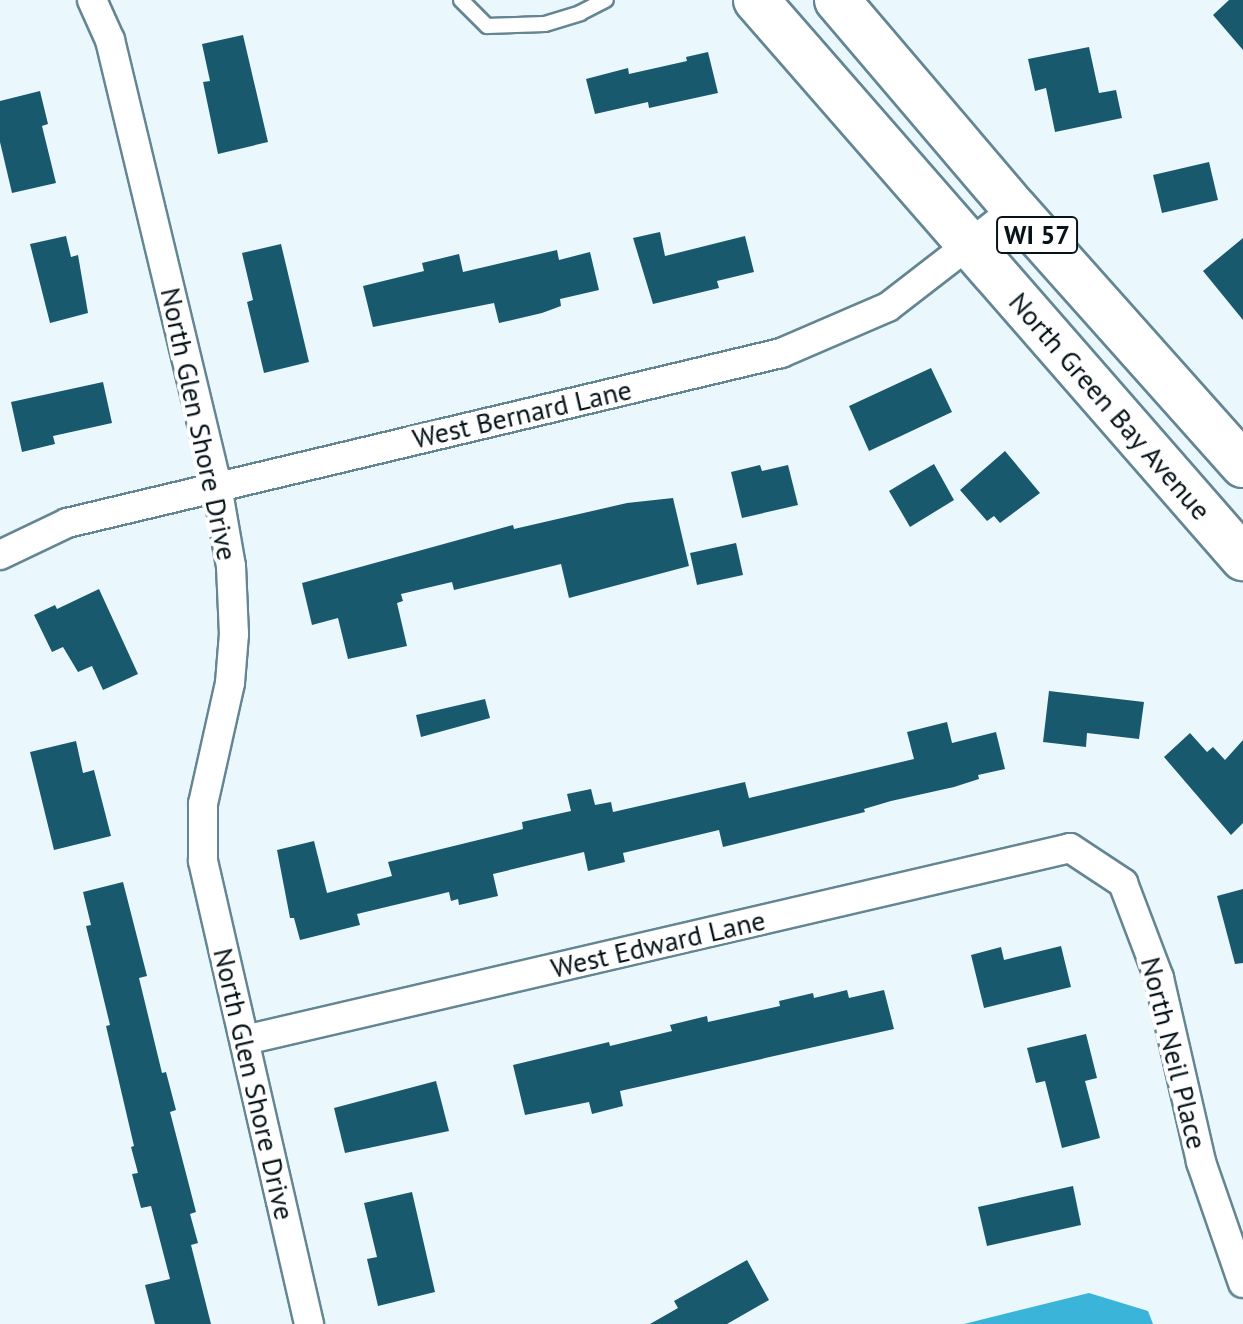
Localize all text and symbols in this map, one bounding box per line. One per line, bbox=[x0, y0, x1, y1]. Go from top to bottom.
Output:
road number: WI 57 bbox=[995, 213, 1079, 257]
street label: North Glen Shore Drive bbox=[154, 285, 244, 563]
street label: North Green Bay Avenue bbox=[1001, 285, 1219, 527]
street label: West Bernard Lane bbox=[409, 372, 635, 456]
street label: West Edward Lane bbox=[548, 903, 768, 985]
street label: North Glen Shore Drive bbox=[206, 945, 302, 1223]
street label: North Neil Place bbox=[1134, 954, 1214, 1152]

